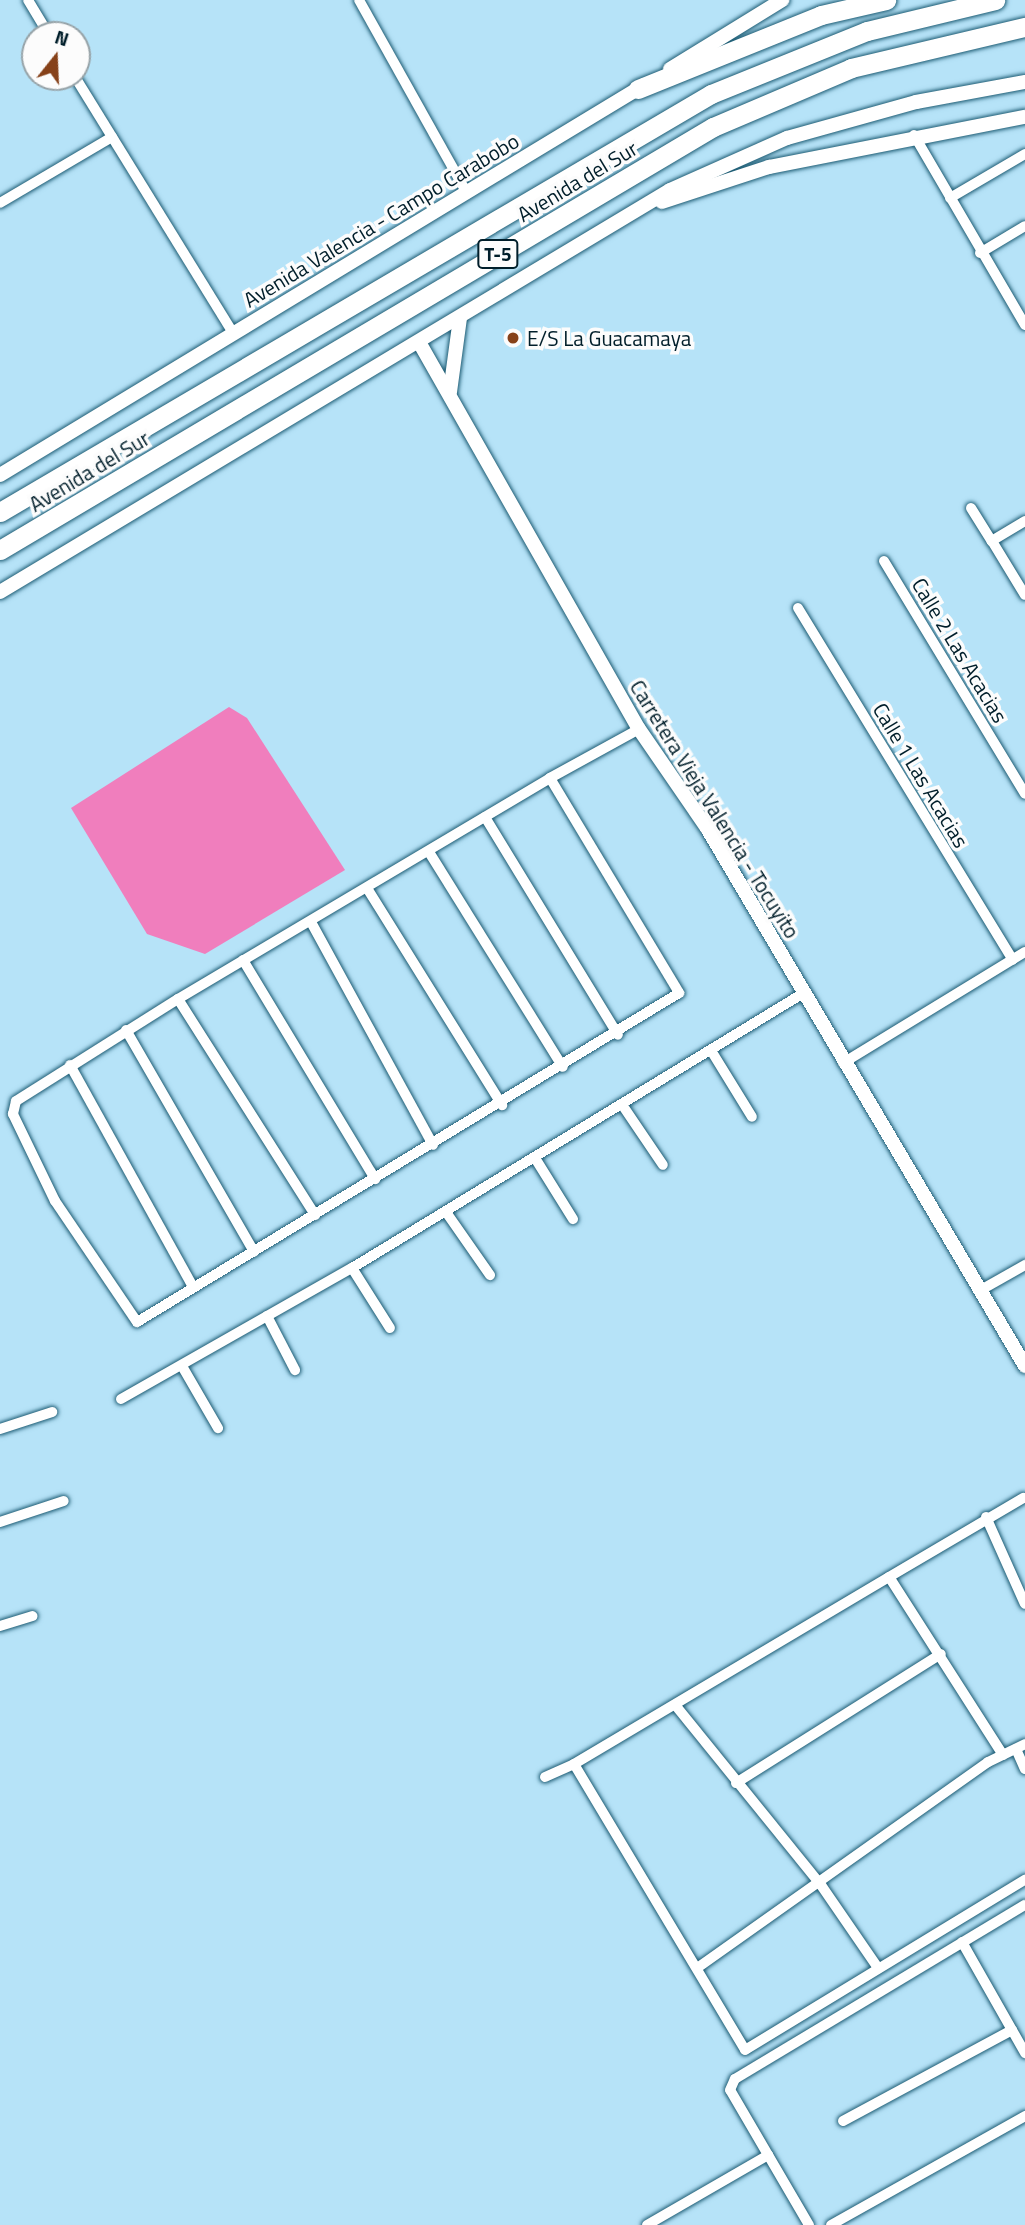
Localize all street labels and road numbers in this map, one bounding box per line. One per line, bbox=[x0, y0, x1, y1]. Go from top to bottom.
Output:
street label: Avenida Valencia - Campo Carabobo bbox=[239, 128, 523, 312]
street label: Avenida del Sur bbox=[512, 135, 642, 227]
road number: T-5 bbox=[477, 238, 519, 270]
street label: Avenida del Sur bbox=[24, 425, 154, 517]
street label: Calle 2 Las Acacias bbox=[907, 573, 1013, 727]
street label: Carretera Vieja Valencia - Tocuyito bbox=[625, 675, 805, 943]
street label: Calle 1 Las Acacias bbox=[868, 698, 974, 852]

